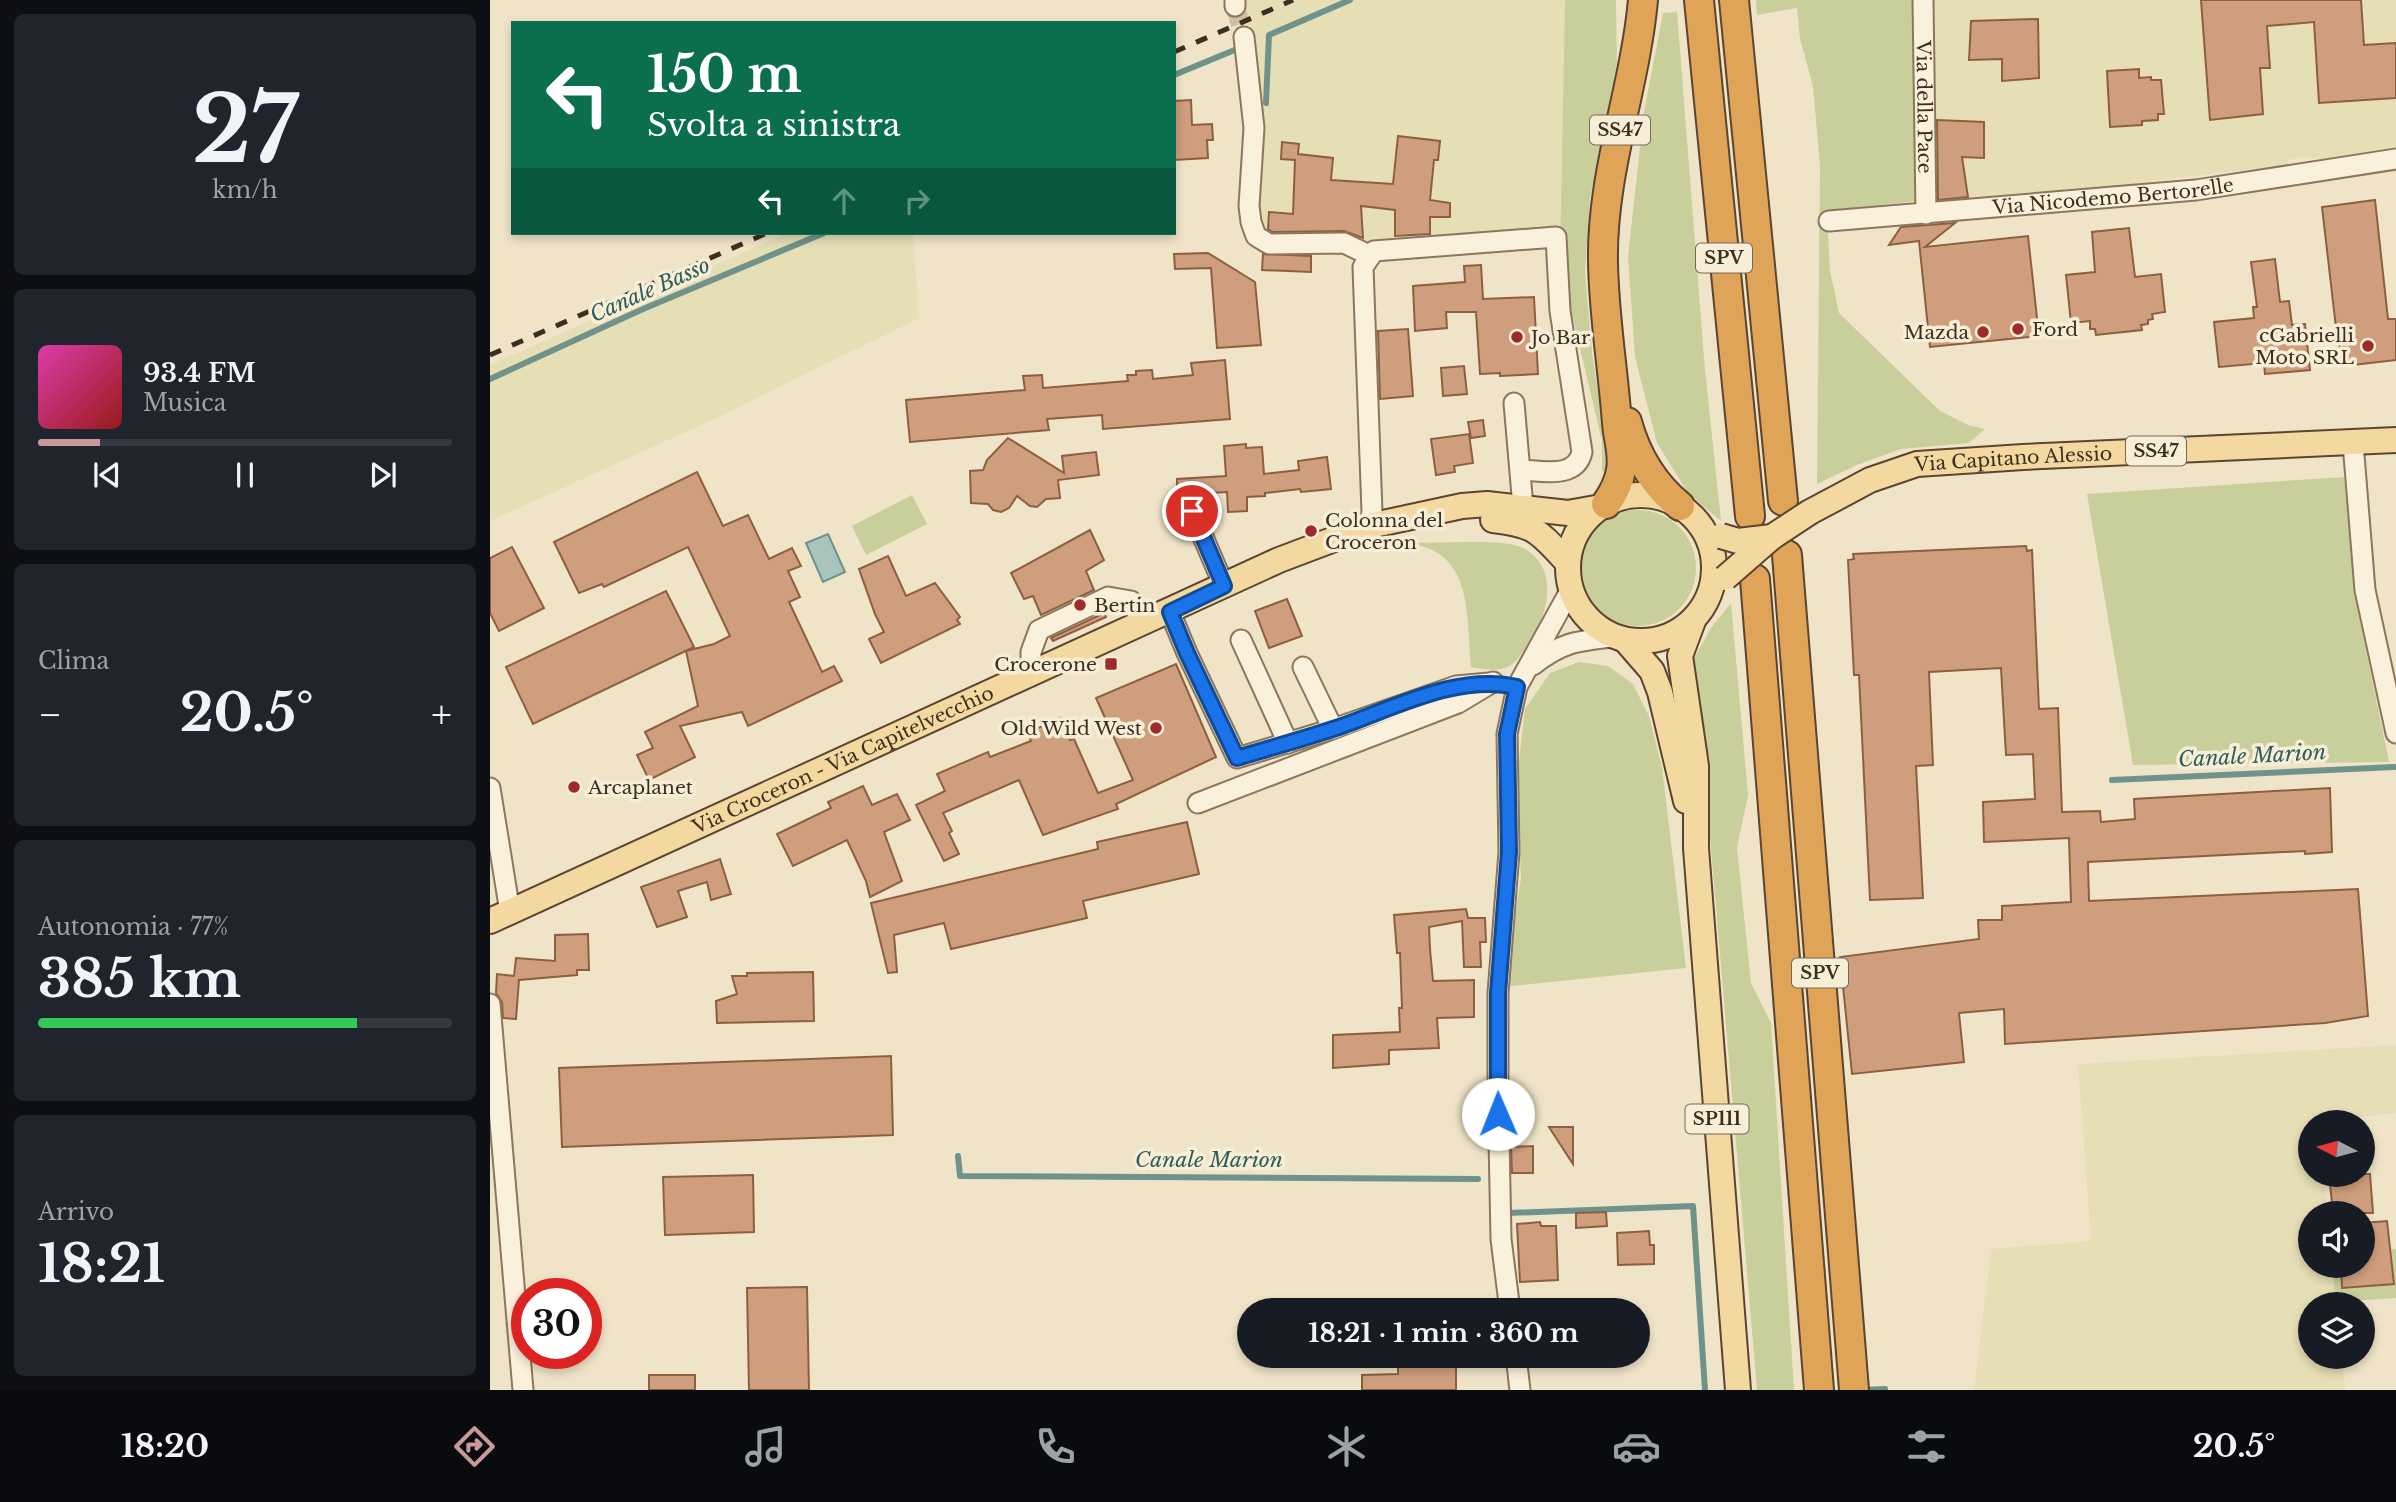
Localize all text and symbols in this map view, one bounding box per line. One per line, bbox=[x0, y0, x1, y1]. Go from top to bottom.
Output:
street label: Via della Pace bbox=[1912, 39, 1936, 174]
text: 150 m bbox=[647, 44, 802, 105]
icon: left bbox=[532, 49, 623, 140]
text: 27 bbox=[192, 74, 298, 187]
text: Svolta a sinistra bbox=[647, 105, 900, 145]
road number: SS47 bbox=[1590, 116, 1650, 145]
street label: Via Nicodemo Bertorelle bbox=[1990, 173, 2235, 219]
text: km/h bbox=[212, 176, 278, 204]
icon: left bbox=[752, 182, 790, 220]
icon: ahead bbox=[825, 182, 863, 220]
icon: right bbox=[898, 182, 936, 220]
road number: SPV bbox=[1696, 244, 1752, 272]
water label: Canale Basso bbox=[586, 252, 714, 328]
place label: Ford bbox=[2032, 318, 2078, 341]
place label: Mazda bbox=[1904, 321, 1969, 344]
marker: Ford bbox=[2010, 321, 2026, 337]
marker: Mazda bbox=[1975, 324, 1991, 340]
place label: cGabrielli Moto SRL bbox=[2255, 324, 2355, 369]
place label: Jo Bar bbox=[1528, 326, 1590, 349]
marker: Jo Bar bbox=[1509, 329, 1525, 345]
marker: cGabrielli Moto SRL bbox=[2360, 338, 2376, 354]
text: 93.4 FM bbox=[143, 357, 256, 389]
text: Musica bbox=[143, 389, 226, 417]
road number: SS47 bbox=[2126, 436, 2186, 466]
street label: Via Capitano Alessio bbox=[1913, 442, 2113, 476]
icon: previous bbox=[88, 456, 126, 494]
icon: pause bbox=[226, 456, 264, 494]
icon: next bbox=[364, 456, 402, 494]
pin bbox=[1162, 481, 1222, 541]
icon: arrive bbox=[1173, 492, 1211, 530]
place label: Colonna del Croceron bbox=[1325, 509, 1443, 554]
marker: Colonna del Croceron bbox=[1303, 523, 1319, 539]
place label: Bertin bbox=[1094, 594, 1155, 617]
marker: Bertin bbox=[1072, 597, 1088, 613]
text: Clima bbox=[38, 647, 109, 675]
place label: Crocerone bbox=[994, 653, 1097, 676]
marker: Crocerone bbox=[1103, 656, 1119, 672]
text: 20.5° bbox=[180, 681, 314, 745]
street label: Via Croceron - Via Capitelvecchio bbox=[688, 681, 997, 839]
text: − bbox=[38, 691, 62, 738]
text: + bbox=[431, 691, 452, 738]
place label: Old Wild West bbox=[1001, 717, 1143, 740]
marker: Old Wild West bbox=[1148, 720, 1164, 736]
water label: Canale Marion bbox=[2177, 739, 2327, 773]
place label: Arcaplanet bbox=[587, 776, 694, 799]
marker: Arcaplanet bbox=[566, 779, 582, 795]
text: Autonomia · 77% bbox=[38, 913, 229, 941]
text: 385 km bbox=[38, 947, 241, 1011]
road number: SPV bbox=[1792, 958, 1848, 988]
position arrow bbox=[1461, 1077, 1535, 1151]
road number: SP111 bbox=[1686, 1104, 1748, 1134]
north arrow bbox=[2298, 1110, 2375, 1186]
map controls bbox=[2298, 1110, 2375, 1369]
water label: Canale Marion bbox=[1135, 1147, 1283, 1173]
text: Arrivo bbox=[38, 1198, 114, 1226]
button: sound bbox=[2298, 1201, 2375, 1278]
text: 18:21 bbox=[38, 1232, 165, 1296]
speed limit sign: 30 bbox=[511, 1278, 602, 1369]
button: layers bbox=[2298, 1292, 2375, 1369]
text: 18:21 · 1 min · 360 m bbox=[1308, 1317, 1579, 1349]
icon: directions bbox=[450, 1422, 499, 1471]
icon: music bbox=[741, 1422, 790, 1471]
icon: phone bbox=[1031, 1422, 1080, 1471]
icon: climate bbox=[1322, 1422, 1371, 1471]
icon: car bbox=[1612, 1422, 1661, 1471]
icon: filters bbox=[1902, 1422, 1951, 1471]
text: 18:20 bbox=[121, 1426, 209, 1466]
text: 20.5° bbox=[2193, 1426, 2275, 1466]

